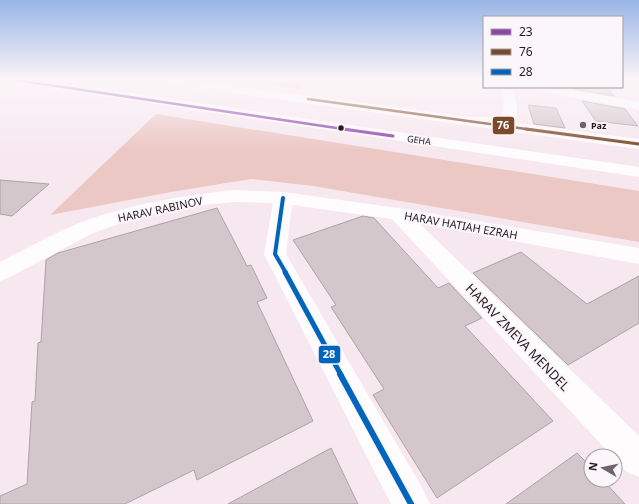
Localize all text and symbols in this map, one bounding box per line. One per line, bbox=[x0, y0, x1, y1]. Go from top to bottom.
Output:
legend bbox=[483, 16, 623, 88]
text: 23 bbox=[519, 23, 533, 40]
text: 76 bbox=[519, 43, 533, 60]
text: 28 bbox=[519, 63, 533, 80]
line badge: 76 bbox=[492, 116, 515, 135]
text: 76 bbox=[497, 117, 509, 132]
place label: Paz bbox=[591, 119, 607, 132]
marker: Paz bbox=[578, 120, 588, 130]
unlabelled marker bbox=[336, 123, 346, 133]
street label: GEHA bbox=[406, 132, 432, 148]
street label: HARAV RABINOV bbox=[116, 193, 204, 225]
street label: HARAV HATIAH EZRAH bbox=[403, 208, 519, 242]
street label: HARAV ZMEVA MENDEL bbox=[462, 279, 574, 395]
line badge: 28 bbox=[318, 345, 341, 364]
text: 28 bbox=[323, 346, 335, 361]
north arrow bbox=[583, 448, 623, 488]
text: N bbox=[585, 461, 601, 472]

